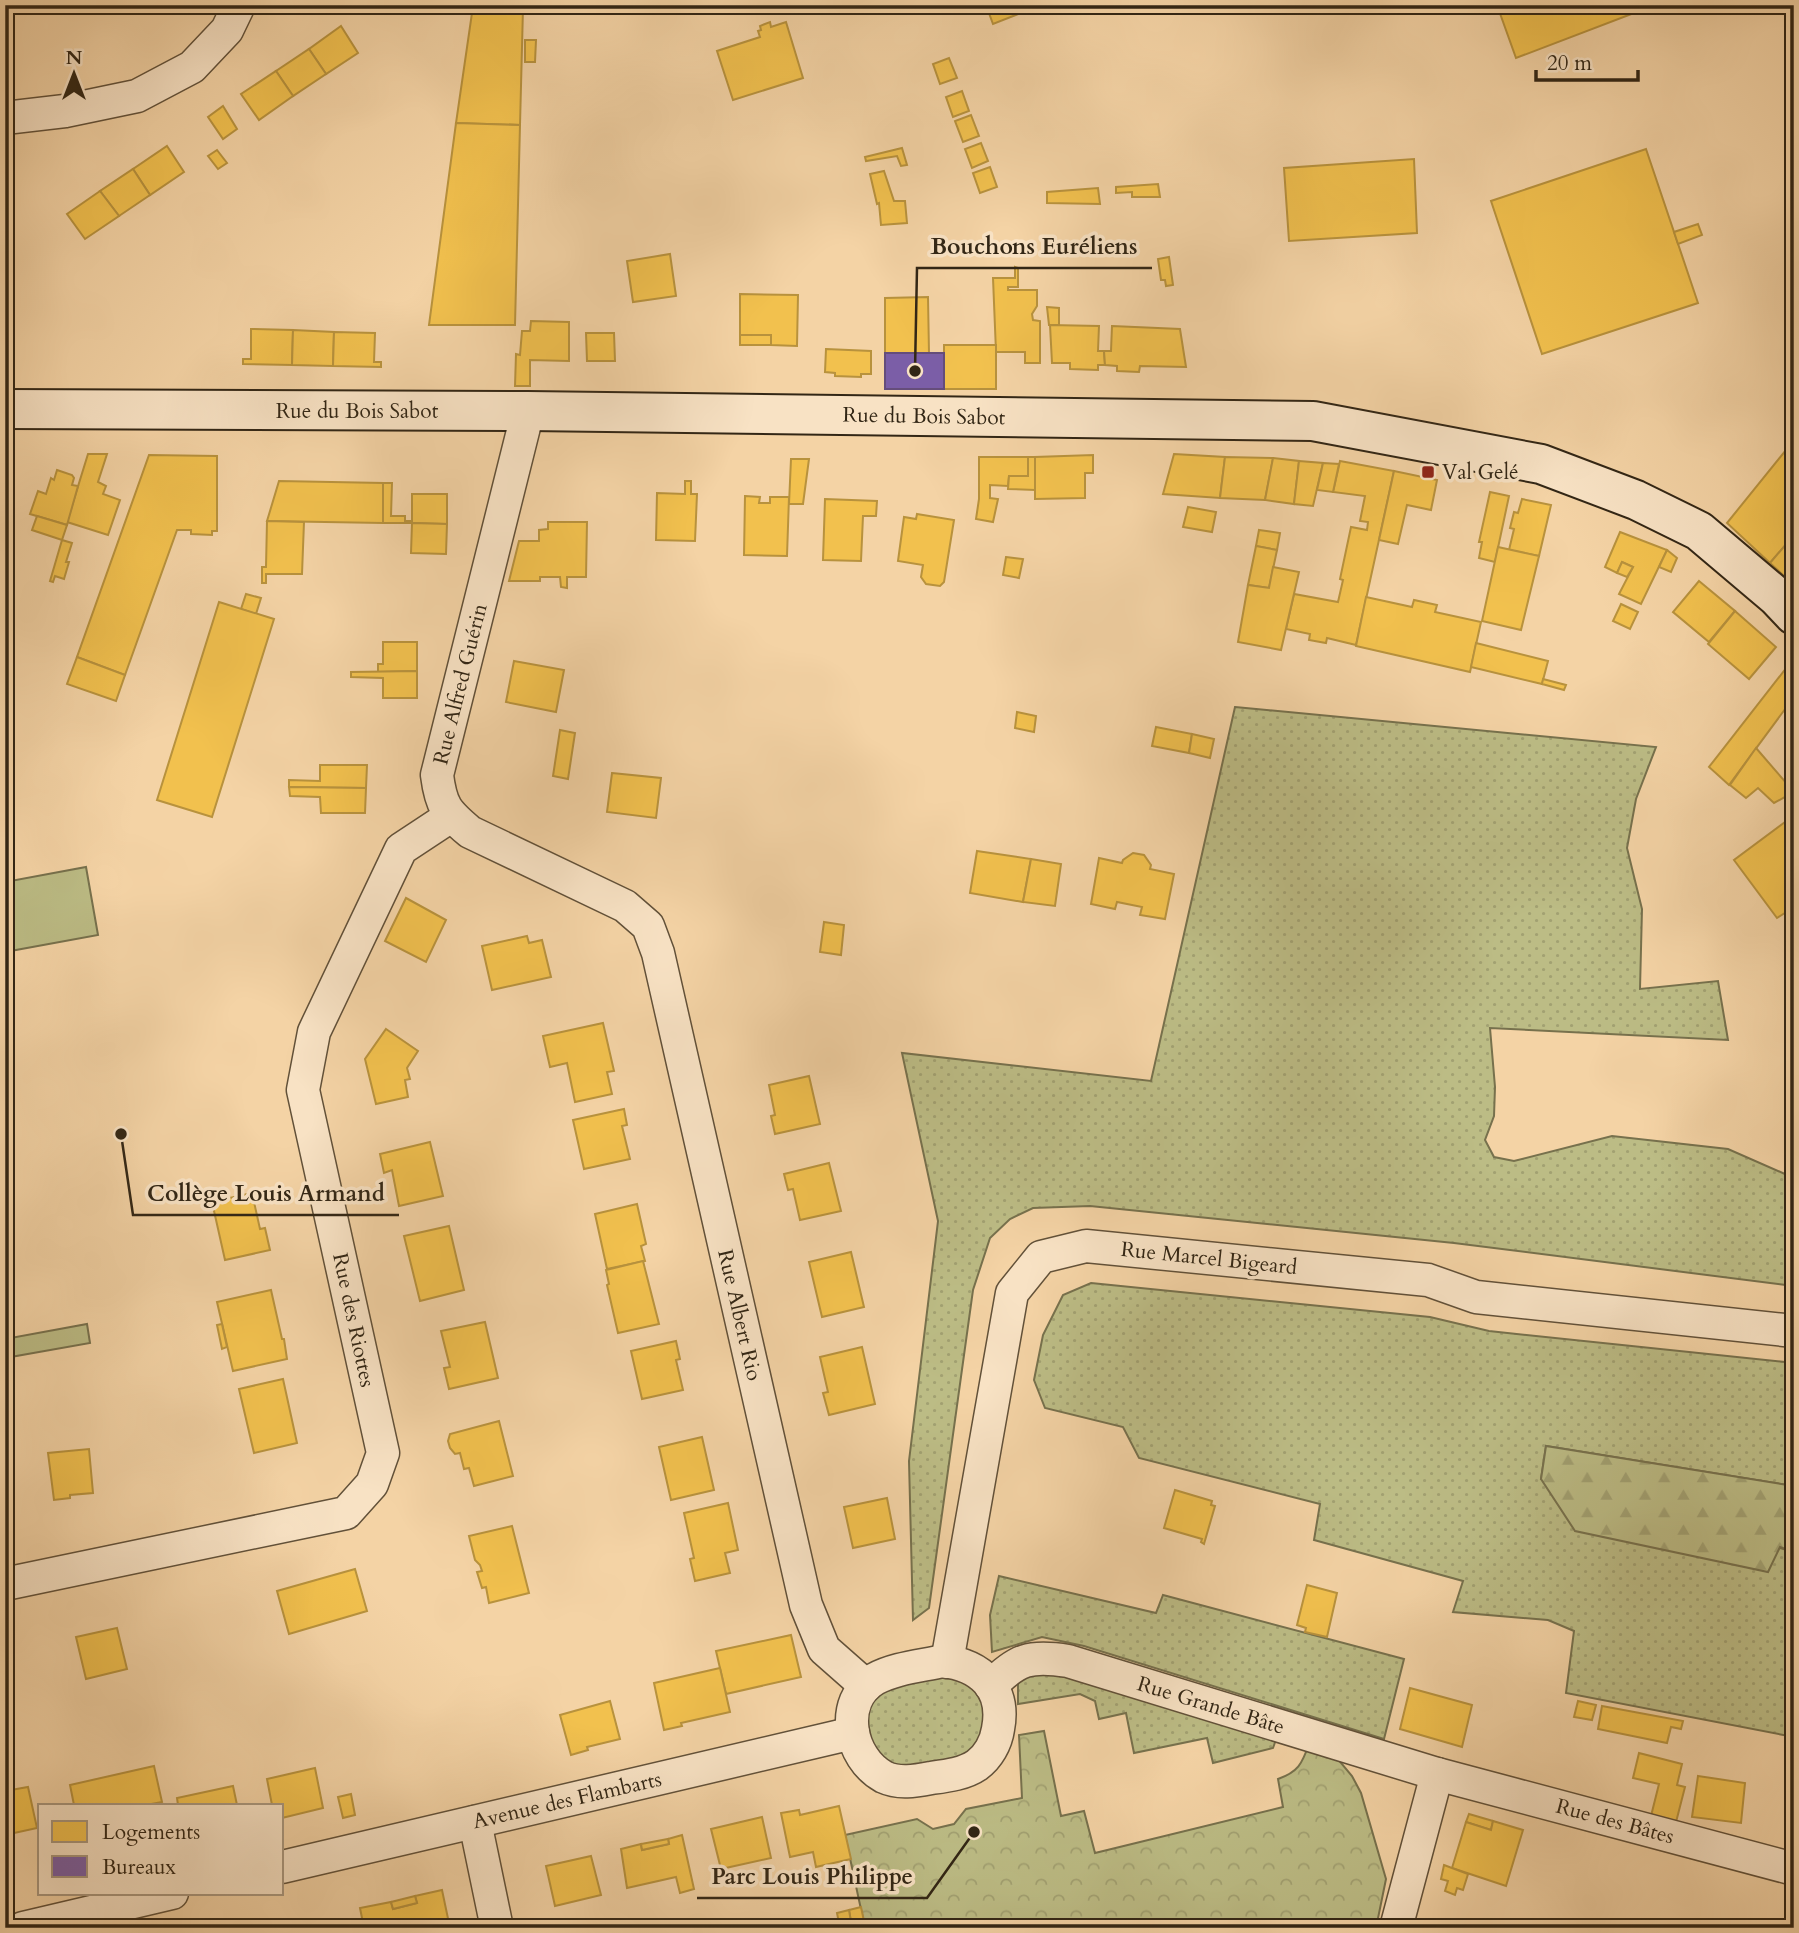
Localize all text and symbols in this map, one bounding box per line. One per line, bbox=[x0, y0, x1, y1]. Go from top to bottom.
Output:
north arrow bbox=[38, 38, 108, 108]
scale bar bbox=[1536, 38, 1638, 82]
text: N bbox=[66, 45, 83, 71]
text: 20 m bbox=[1547, 49, 1592, 78]
callout: Bouchons Euréliens bbox=[917, 224, 1152, 268]
text: Bouchons Euréliens bbox=[930, 231, 1138, 262]
street label: Rue du Bois Sabot bbox=[276, 397, 439, 426]
street label: Rue du Bois Sabot bbox=[842, 401, 1006, 432]
place label: Val Gelé bbox=[1442, 458, 1519, 487]
marker: Val Gelé bbox=[1420, 464, 1436, 480]
street label: Rue Alfred Guérin bbox=[426, 600, 495, 768]
callout: Collège Louis Armand bbox=[133, 1171, 399, 1215]
text: Collège Louis Armand bbox=[147, 1178, 385, 1209]
street label: Rue Marcel Bigeard bbox=[1119, 1235, 1299, 1282]
street label: Rue Albert Rio bbox=[710, 1247, 769, 1384]
street label: Rue des Riottes bbox=[325, 1250, 382, 1390]
street label: Rue Grande Bâte bbox=[1134, 1669, 1288, 1742]
street label: Avenue des Flambarts bbox=[470, 1765, 664, 1836]
street label: Rue des Bâtes bbox=[1553, 1792, 1677, 1851]
legend bbox=[38, 1804, 284, 1895]
text: Logements bbox=[102, 1818, 200, 1847]
text: Bureaux bbox=[102, 1853, 177, 1882]
callout: Parc Louis Philippe bbox=[697, 1854, 927, 1898]
text: Parc Louis Philippe bbox=[711, 1861, 913, 1892]

